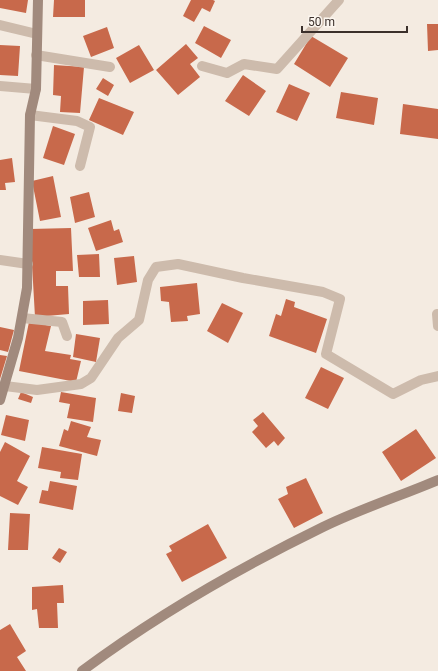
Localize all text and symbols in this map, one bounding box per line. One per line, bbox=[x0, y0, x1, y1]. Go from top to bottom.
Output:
scale bar bbox=[302, 8, 407, 34]
text: 50 m bbox=[308, 15, 335, 29]

